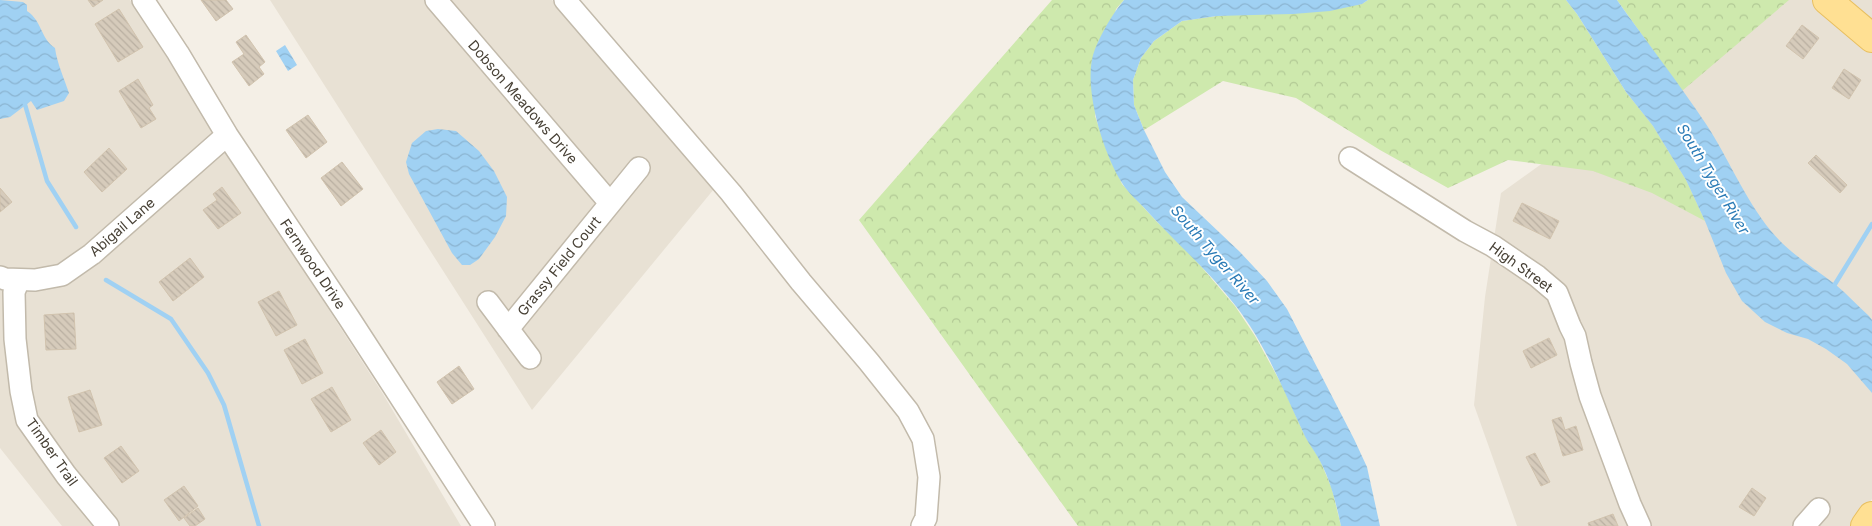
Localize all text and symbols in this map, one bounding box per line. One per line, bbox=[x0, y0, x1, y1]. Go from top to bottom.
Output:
street label: Dobson Meadows Drive bbox=[465, 36, 582, 167]
water label: South Tyger River bbox=[1673, 120, 1754, 238]
street label: Abigail Lane bbox=[86, 194, 158, 260]
water label: South Tyger River bbox=[1167, 201, 1264, 309]
street label: Grassy Field Court bbox=[513, 212, 604, 319]
street label: Fernwood Drive bbox=[277, 215, 350, 312]
street label: High Street bbox=[1486, 238, 1557, 295]
street label: Timber Trail bbox=[23, 415, 82, 489]

